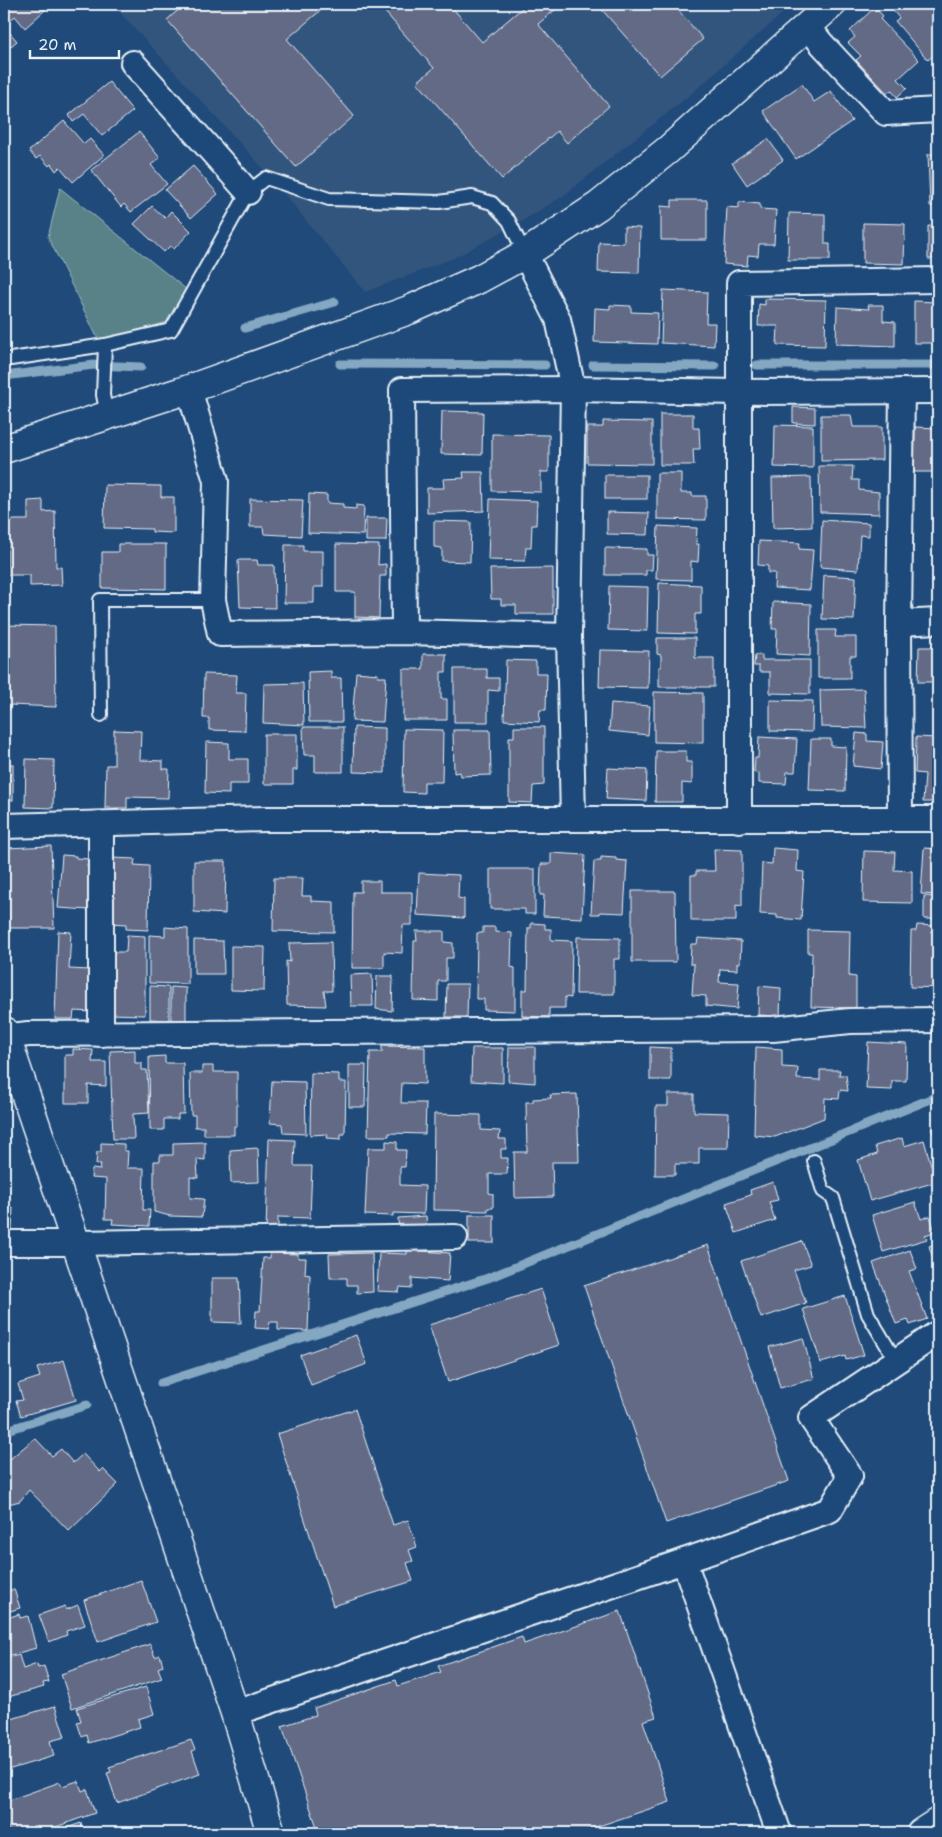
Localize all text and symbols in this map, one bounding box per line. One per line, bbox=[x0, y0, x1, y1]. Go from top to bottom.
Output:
scale bar bbox=[30, 28, 119, 60]
text: 20 m bbox=[38, 35, 77, 55]

